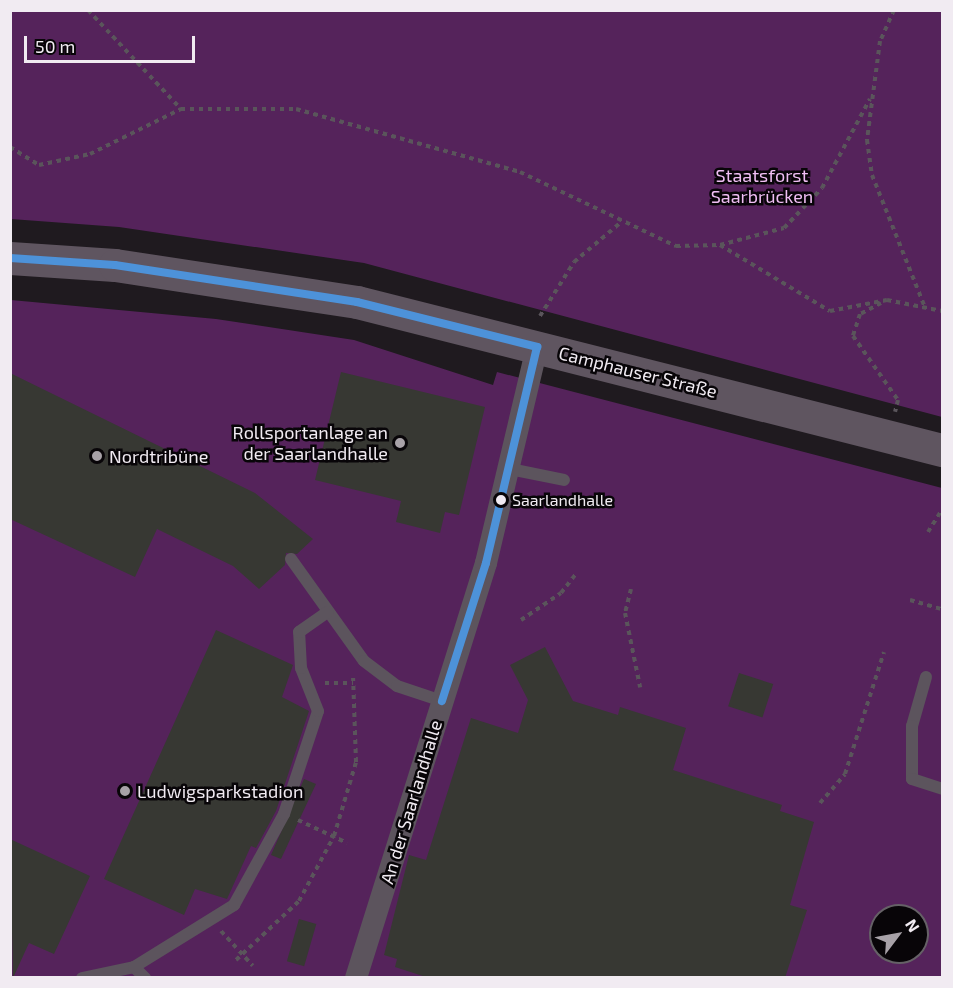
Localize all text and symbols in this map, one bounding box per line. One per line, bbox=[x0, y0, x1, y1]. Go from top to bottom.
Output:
scale bar bbox=[27, 24, 198, 62]
text: 50 m bbox=[35, 35, 75, 57]
park label: Staatsforst Saarbrücken bbox=[711, 165, 813, 207]
street label: Camphauser Straße bbox=[556, 342, 720, 402]
place label: Rollsportanlage an der Saarlandhalle bbox=[233, 422, 388, 464]
marker: Rollsportanlage an der Saarlandhalle bbox=[393, 436, 407, 450]
place label: Nordtribüne bbox=[109, 445, 208, 467]
marker: Nordtribüne bbox=[90, 449, 104, 463]
place label: Saarlandhalle bbox=[512, 490, 613, 510]
marker: Saarlandhalle bbox=[495, 494, 507, 506]
street label: An der Saarlandhalle bbox=[376, 717, 446, 887]
place label: Ludwigsparkstadion bbox=[137, 780, 303, 802]
marker: Ludwigsparkstadion bbox=[118, 784, 132, 798]
north arrow bbox=[869, 904, 929, 964]
text: N bbox=[902, 915, 924, 935]

